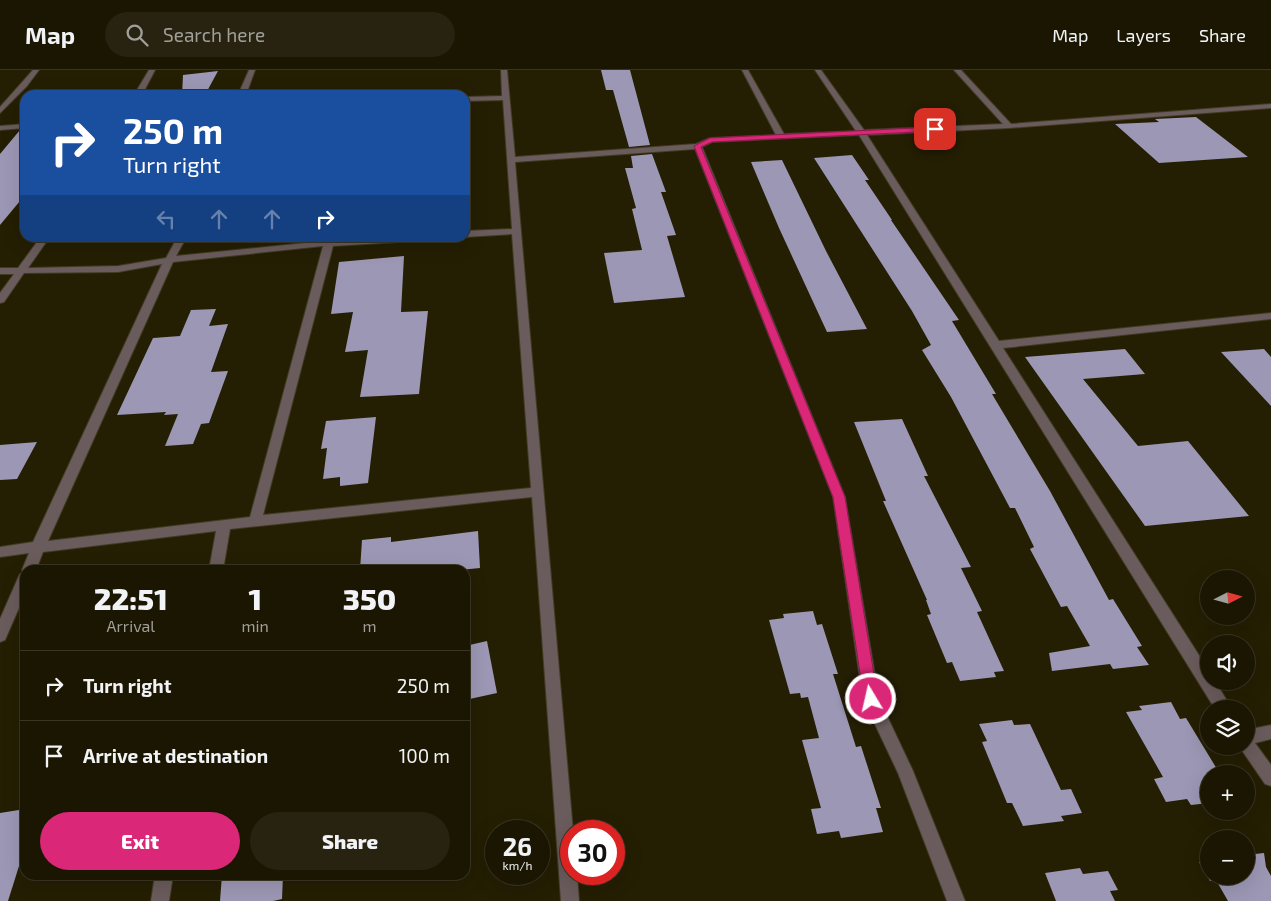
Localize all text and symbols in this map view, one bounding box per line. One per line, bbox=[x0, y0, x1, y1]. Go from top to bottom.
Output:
search box bbox=[105, 12, 455, 57]
text: Map bbox=[25, 20, 75, 49]
icon: search bbox=[123, 21, 151, 49]
text: Search here bbox=[163, 23, 265, 46]
text: Map bbox=[1052, 24, 1088, 46]
text: Layers bbox=[1116, 24, 1171, 46]
text: Share bbox=[1199, 24, 1246, 46]
pin bbox=[914, 108, 956, 150]
text: 250 m bbox=[123, 109, 223, 151]
icon: right bbox=[40, 110, 105, 175]
icon: arrive bbox=[921, 115, 949, 143]
text: Turn right bbox=[123, 151, 221, 177]
icon: left bbox=[152, 205, 180, 233]
icon: ahead bbox=[205, 205, 233, 233]
icon: ahead bbox=[258, 205, 286, 233]
icon: right bbox=[311, 205, 339, 233]
north arrow bbox=[1200, 570, 1255, 625]
map controls bbox=[1200, 570, 1255, 885]
text: 22:51 bbox=[94, 580, 168, 616]
text: 1 bbox=[248, 580, 262, 616]
text: 350 bbox=[343, 580, 396, 616]
text: Arrival bbox=[106, 616, 155, 635]
text: min bbox=[242, 616, 269, 635]
text: m bbox=[362, 616, 376, 635]
button: sound bbox=[1200, 635, 1255, 690]
icon: right bbox=[40, 672, 68, 700]
position arrow bbox=[844, 672, 896, 724]
text: Turn right bbox=[83, 674, 171, 697]
text: 250 m bbox=[397, 674, 450, 697]
button: layers bbox=[1200, 700, 1255, 755]
icon: arrive bbox=[40, 742, 68, 770]
text: Arrive at destination bbox=[83, 744, 268, 767]
text: 100 m bbox=[399, 744, 450, 767]
button: + bbox=[1200, 765, 1255, 820]
button: Exit bbox=[40, 812, 240, 870]
button: Share bbox=[250, 812, 450, 870]
speed limit sign: 30 bbox=[560, 820, 625, 885]
button: − bbox=[1200, 830, 1255, 885]
text: 26 bbox=[503, 831, 532, 861]
text: km/h bbox=[503, 858, 532, 872]

